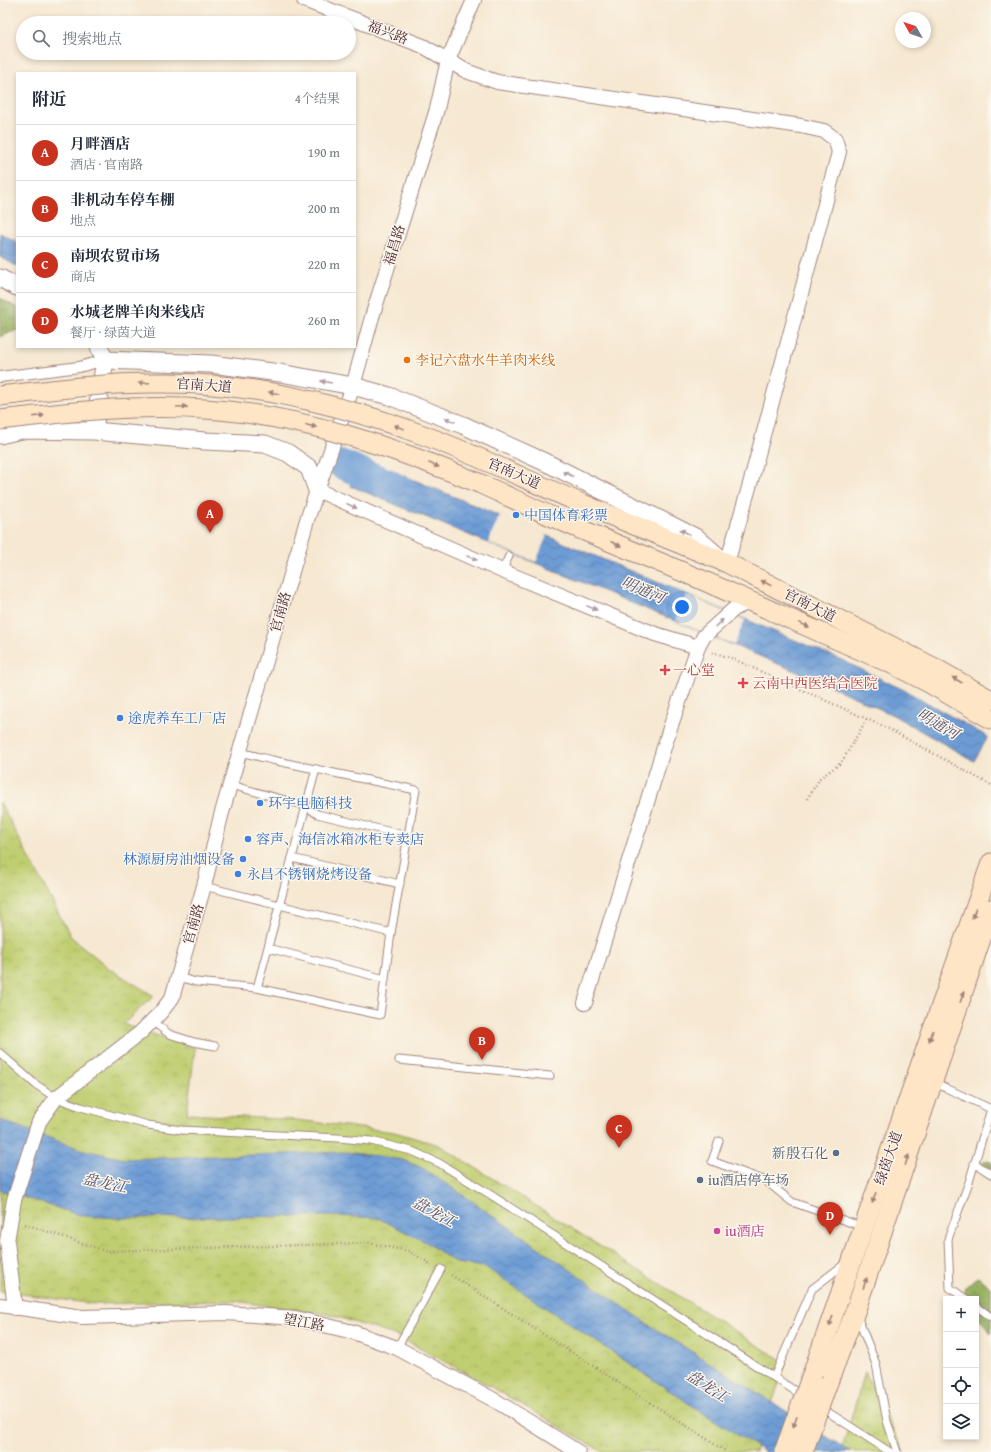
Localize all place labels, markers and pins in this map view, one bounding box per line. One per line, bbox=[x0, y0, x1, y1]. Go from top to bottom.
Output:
place label: 李记六盘水牛羊肉米线 bbox=[415, 350, 555, 370]
marker: 李记六盘水牛羊肉米线 bbox=[402, 355, 412, 365]
pin: A bbox=[197, 500, 223, 533]
place label: 中国体育彩票 bbox=[524, 505, 608, 525]
marker: 中国体育彩票 bbox=[511, 510, 521, 520]
place label: 一心堂 bbox=[673, 660, 715, 680]
marker: 一心堂 bbox=[660, 665, 670, 675]
place label: 云南中西医结合医院 bbox=[752, 673, 878, 693]
marker: 云南中西医结合医院 bbox=[737, 677, 749, 689]
place label: 途虎养车工厂店 bbox=[128, 708, 226, 728]
marker: 途虎养车工厂店 bbox=[115, 713, 125, 723]
place label: 环宇电脑科技 bbox=[268, 793, 352, 813]
marker: 环宇电脑科技 bbox=[255, 798, 265, 808]
place label: 容声、海信冰箱冰柜专卖店 bbox=[256, 829, 424, 849]
marker: 容声、海信冰箱冰柜专卖店 bbox=[243, 834, 253, 844]
place label: 林源厨房油烟设备 bbox=[123, 849, 235, 869]
marker: 林源厨房油烟设备 bbox=[238, 854, 248, 864]
place label: 永昌不锈钢烧烤设备 bbox=[246, 864, 372, 884]
marker: 永昌不锈钢烧烤设备 bbox=[233, 869, 243, 879]
pin: B bbox=[469, 1027, 495, 1060]
pin: C bbox=[606, 1115, 632, 1148]
place label: 新殷石化 bbox=[772, 1143, 828, 1163]
marker: 新殷石化 bbox=[831, 1148, 841, 1158]
place label: iu酒店停车场 bbox=[708, 1170, 790, 1190]
marker: iu酒店停车场 bbox=[695, 1175, 705, 1185]
pin: D bbox=[817, 1202, 843, 1235]
place label: iu酒店 bbox=[725, 1221, 765, 1241]
marker: iu酒店 bbox=[712, 1226, 722, 1236]

